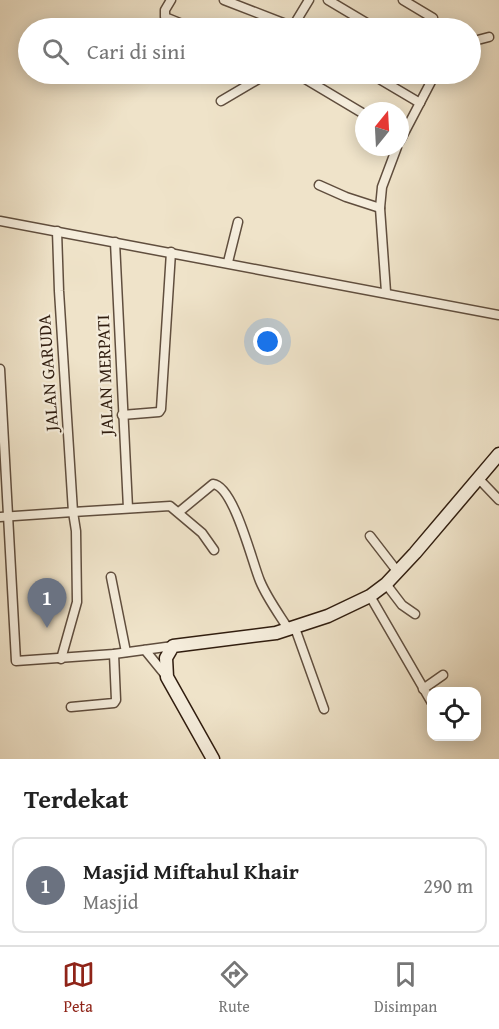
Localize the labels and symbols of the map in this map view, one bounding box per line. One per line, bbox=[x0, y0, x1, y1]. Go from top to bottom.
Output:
north arrow bbox=[355, 102, 409, 156]
street label: JALAN GARUDA bbox=[30, 314, 65, 434]
street label: JALAN MERPATI bbox=[89, 314, 120, 438]
your location bbox=[253, 327, 282, 356]
pin: 1 bbox=[28, 578, 66, 628]

